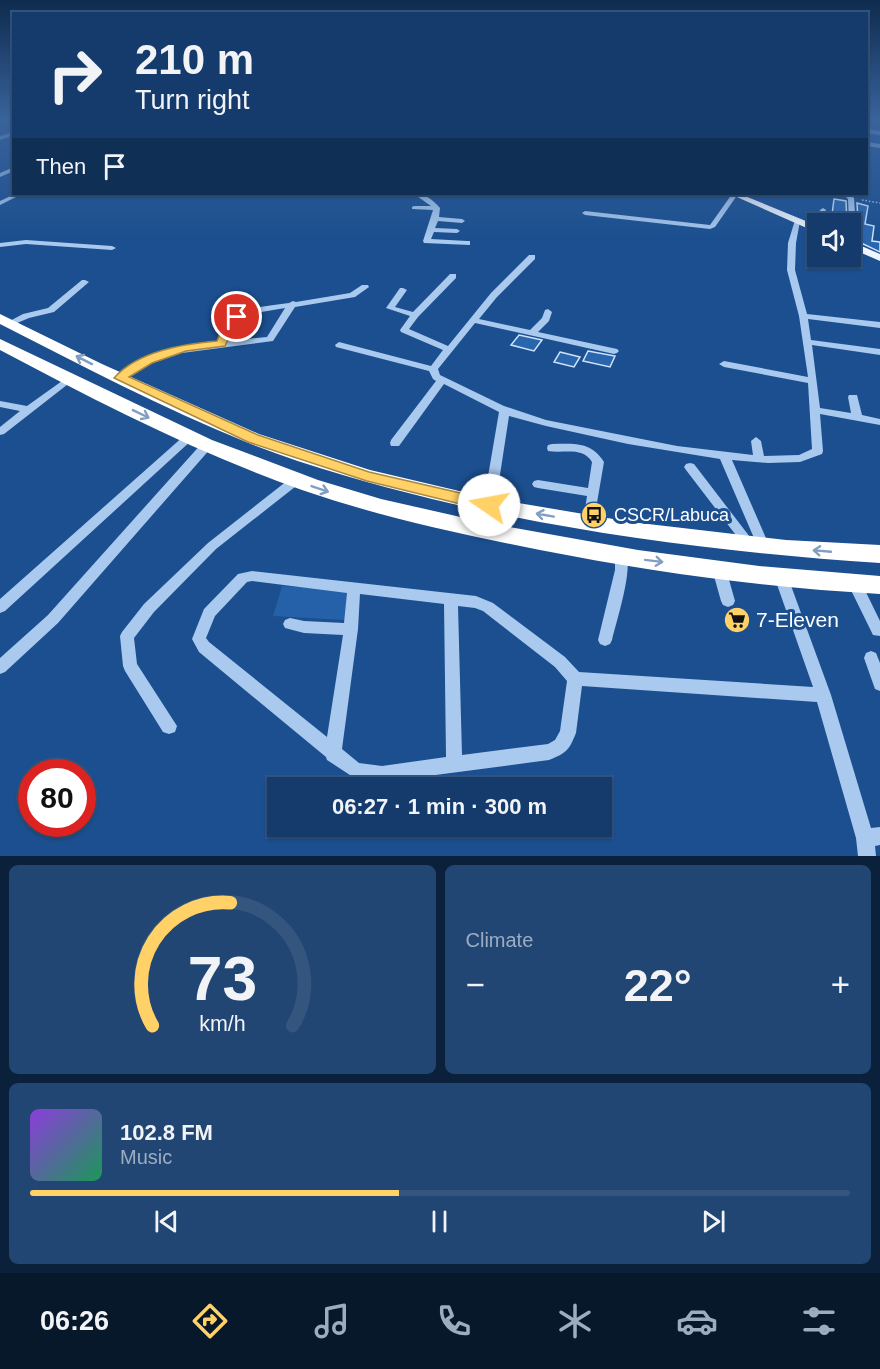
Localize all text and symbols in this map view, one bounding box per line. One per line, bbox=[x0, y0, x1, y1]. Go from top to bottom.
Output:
icon: right bbox=[36, 36, 114, 114]
text: 210 m bbox=[135, 36, 254, 83]
text: Turn right bbox=[135, 85, 250, 115]
icon: arrive bbox=[98, 150, 131, 183]
text: Then bbox=[36, 154, 86, 179]
map controls bbox=[807, 213, 861, 267]
button: sound bbox=[807, 213, 861, 267]
pin bbox=[211, 291, 262, 342]
icon: arrive bbox=[220, 300, 253, 333]
one-way arrow bbox=[75, 354, 93, 366]
one-way arrow bbox=[131, 408, 149, 420]
position arrow bbox=[457, 473, 521, 537]
one-way arrow bbox=[310, 484, 329, 495]
bus stop icon: CSCR/Labuca bbox=[579, 500, 609, 530]
place label: CSCR/Labuca bbox=[614, 505, 730, 525]
one-way arrow bbox=[536, 509, 555, 520]
one-way arrow bbox=[812, 545, 832, 556]
one-way arrow bbox=[644, 556, 664, 567]
supermarket icon: 7-Eleven bbox=[722, 605, 752, 635]
place label: 7-Eleven bbox=[756, 608, 839, 631]
speed limit sign: 80 bbox=[18, 759, 96, 837]
text: 06:27 · 1 min · 300 m bbox=[332, 794, 547, 819]
text: Climate bbox=[466, 929, 533, 951]
text: 73 bbox=[188, 944, 257, 1013]
text: 22° bbox=[624, 960, 692, 1011]
text: − bbox=[466, 966, 485, 1003]
text: + bbox=[831, 966, 850, 1003]
text: km/h bbox=[199, 1013, 245, 1037]
text: 102.8 FM bbox=[120, 1120, 213, 1145]
text: Music bbox=[120, 1146, 172, 1168]
icon: previous bbox=[150, 1205, 183, 1238]
icon: pause bbox=[423, 1205, 456, 1238]
icon: next bbox=[697, 1205, 730, 1238]
icon: directions bbox=[189, 1300, 231, 1342]
icon: music bbox=[311, 1300, 353, 1342]
icon: phone bbox=[433, 1300, 475, 1342]
icon: climate bbox=[554, 1300, 596, 1342]
icon: car bbox=[676, 1300, 718, 1342]
icon: filters bbox=[798, 1300, 840, 1342]
text: 06:26 bbox=[40, 1306, 109, 1336]

